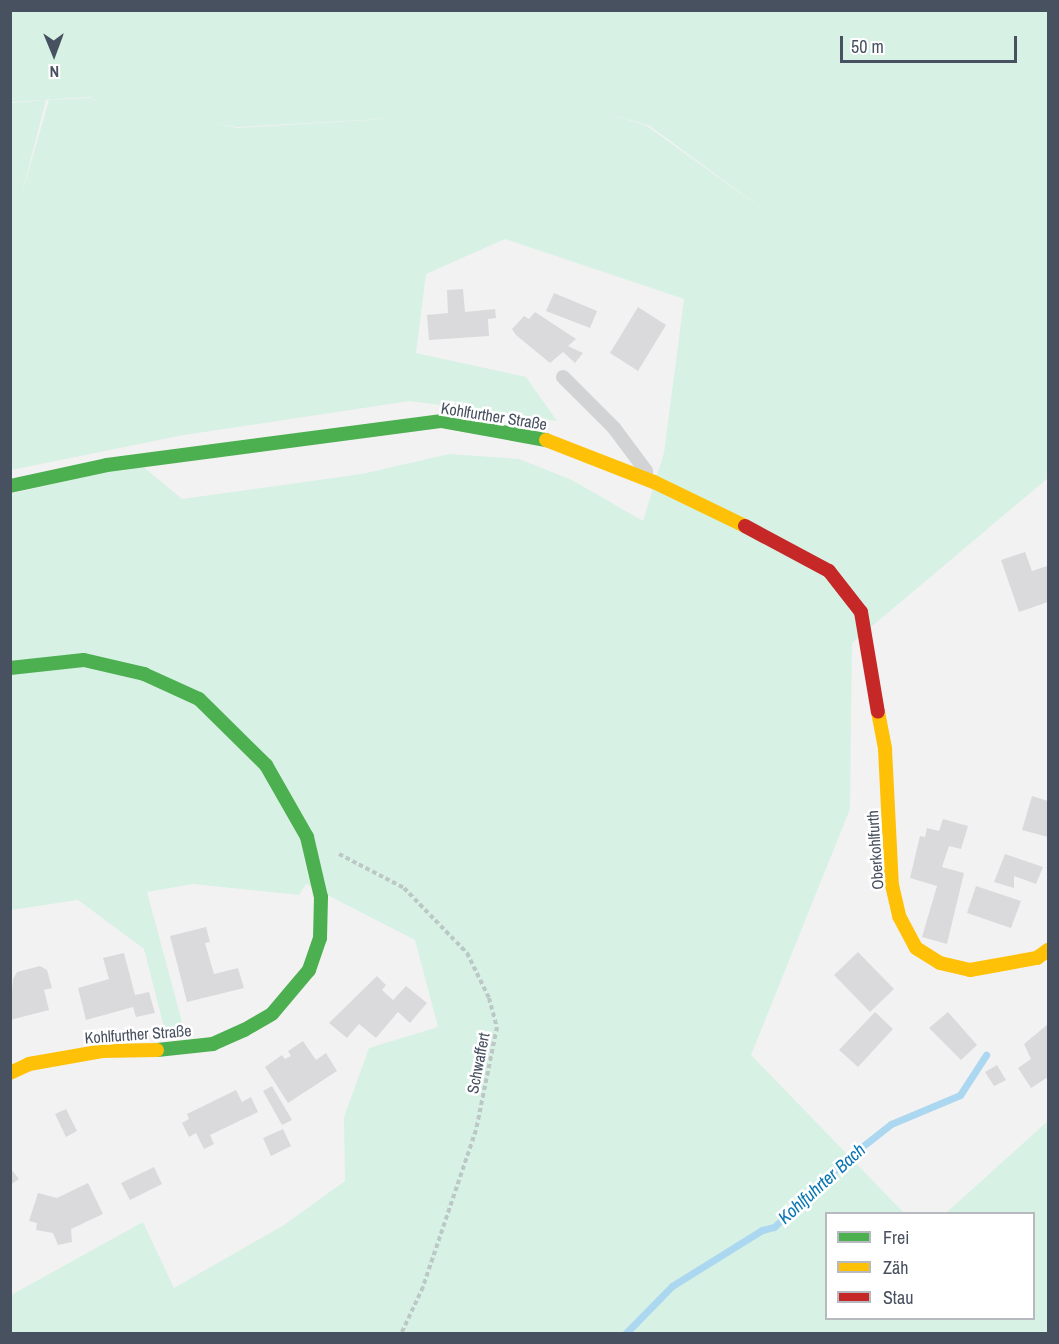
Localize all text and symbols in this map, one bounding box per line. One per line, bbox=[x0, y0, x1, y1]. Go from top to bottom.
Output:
north arrow bbox=[24, 24, 84, 84]
scale bar bbox=[843, 24, 1020, 62]
text: 50 m bbox=[851, 34, 884, 59]
text: N bbox=[49, 61, 59, 83]
street label: Kohlfurther Straße bbox=[440, 398, 548, 434]
street label: Oberkohlfurth bbox=[863, 810, 887, 890]
street label: Kohlfurther Straße bbox=[84, 1021, 192, 1047]
street label: Schwaffert bbox=[463, 1031, 493, 1095]
water label: Kohlfuhrter Bach bbox=[774, 1139, 870, 1229]
legend bbox=[825, 1212, 1035, 1320]
text: Frei bbox=[883, 1225, 909, 1250]
text: Zäh bbox=[883, 1255, 908, 1280]
text: Stau bbox=[883, 1285, 913, 1310]

